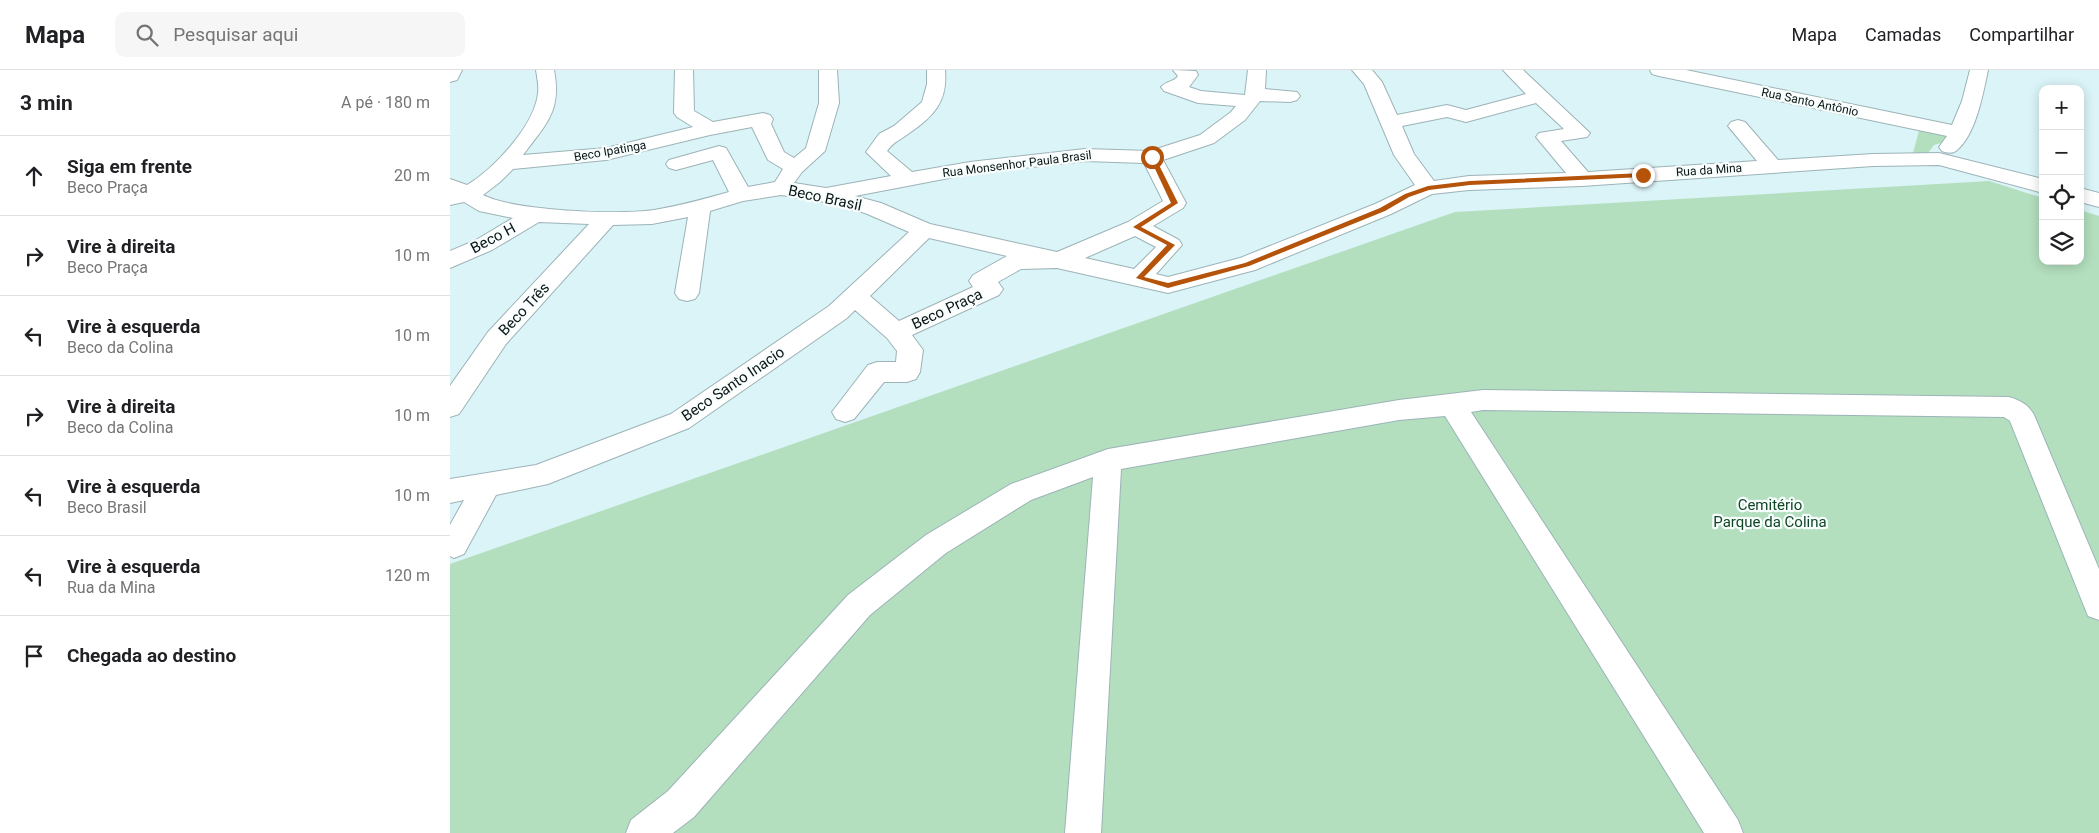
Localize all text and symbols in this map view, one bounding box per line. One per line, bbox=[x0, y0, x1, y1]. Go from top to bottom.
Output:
search box bbox=[115, 12, 465, 57]
text: Mapa bbox=[25, 21, 85, 49]
icon: search bbox=[133, 21, 161, 49]
text: Pesquisar aqui bbox=[173, 23, 298, 46]
text: Mapa bbox=[1792, 24, 1837, 45]
text: Camadas bbox=[1865, 24, 1941, 45]
text: Compartilhar bbox=[1969, 24, 2074, 45]
street label: Rua Santo Antônio bbox=[1760, 85, 1860, 119]
map controls bbox=[2039, 85, 2084, 265]
button: + bbox=[2039, 85, 2084, 130]
text: 3 min bbox=[20, 91, 73, 115]
text: A pé · 180 m bbox=[341, 93, 430, 112]
button: − bbox=[2039, 130, 2084, 175]
street label: Beco Ipatinga bbox=[573, 138, 647, 164]
route start bbox=[1141, 146, 1164, 169]
street label: Rua Monsenhor Paula Brasil bbox=[942, 148, 1092, 180]
text: Siga em frente bbox=[67, 155, 192, 178]
street label: Rua da Mina bbox=[1675, 161, 1743, 179]
icon: ahead bbox=[20, 162, 48, 190]
route end bbox=[1632, 164, 1655, 187]
text: 20 m bbox=[394, 166, 430, 185]
button: locate bbox=[2039, 175, 2084, 220]
text: Beco Praça bbox=[67, 178, 148, 197]
street label: Beco Brasil bbox=[787, 181, 863, 215]
street label: Beco H bbox=[468, 219, 518, 257]
button: layers bbox=[2039, 220, 2084, 265]
text: Vire à direita bbox=[67, 235, 176, 258]
icon: right bbox=[20, 242, 48, 270]
text: 10 m bbox=[394, 246, 430, 265]
text: Beco Praça bbox=[67, 258, 148, 277]
street label: Beco Três bbox=[495, 279, 553, 339]
street label: Beco Praça bbox=[909, 285, 985, 333]
text: Vire à esquerda bbox=[67, 315, 200, 338]
icon: left bbox=[20, 322, 48, 350]
text: 10 m bbox=[394, 326, 430, 345]
text: Beco da Colina bbox=[67, 338, 173, 357]
street label: Beco Santo Inacio bbox=[678, 343, 788, 425]
text: Vire à direita bbox=[67, 395, 176, 418]
icon: right bbox=[20, 402, 48, 430]
text: 10 m bbox=[394, 406, 430, 425]
text: Beco da Colina bbox=[67, 418, 173, 437]
text: Vire à esquerda bbox=[67, 475, 200, 498]
icon: left bbox=[20, 482, 48, 510]
text: 10 m bbox=[394, 486, 430, 505]
park label: Cemitério Parque da Colina bbox=[1713, 496, 1827, 531]
text: Beco Brasil bbox=[67, 498, 147, 517]
text: Vire à esquerda bbox=[67, 555, 200, 578]
icon: left bbox=[20, 562, 48, 590]
text: 120 m bbox=[385, 566, 430, 585]
text: Rua da Mina bbox=[67, 578, 155, 597]
icon: arrive bbox=[20, 642, 48, 670]
text: Chegada ao destino bbox=[67, 644, 236, 667]

